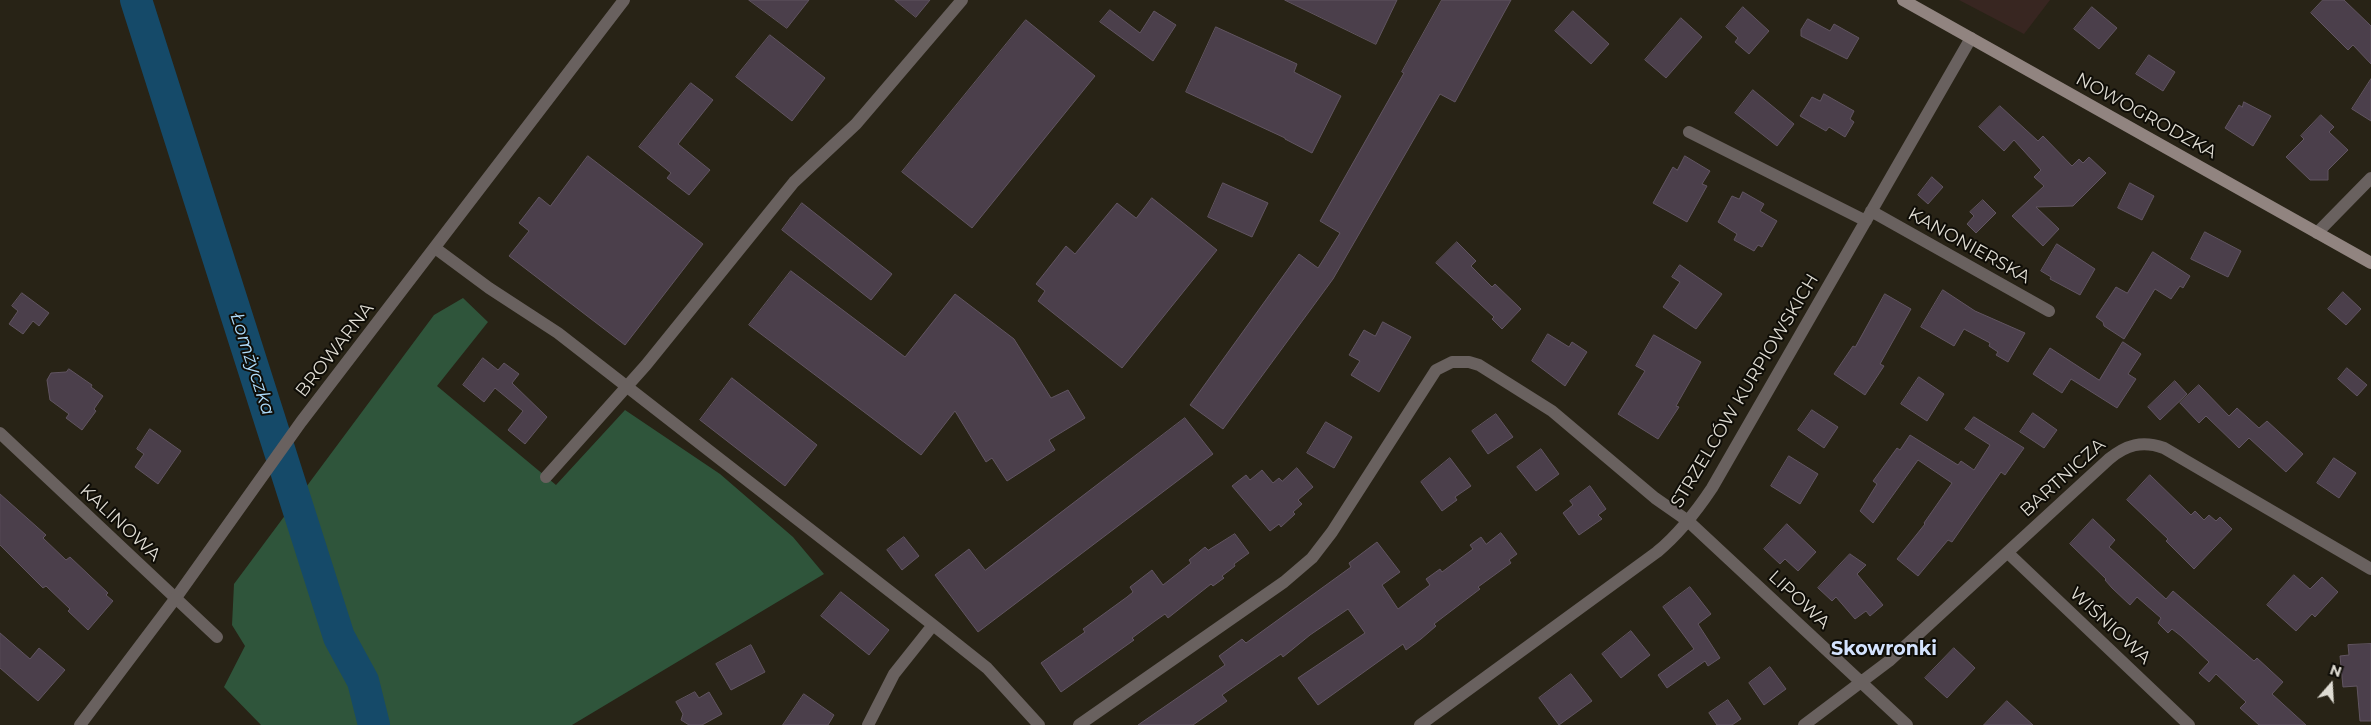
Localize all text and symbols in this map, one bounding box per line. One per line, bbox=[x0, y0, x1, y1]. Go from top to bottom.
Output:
street label: NOWOGRODZKA bbox=[2072, 68, 2220, 164]
street label: KANONIERSKA bbox=[1904, 204, 2034, 288]
street label: STRZELCÓW KURPIOWSKICH bbox=[1666, 270, 1824, 512]
street label: BROWARNA bbox=[291, 298, 379, 402]
water label: Łomżyczka bbox=[225, 310, 279, 418]
street label: BARTNICZA bbox=[2016, 434, 2110, 522]
street label: KALINOWA bbox=[75, 480, 165, 566]
street label: LIPOWA bbox=[1764, 566, 1834, 634]
street label: WIŚNIOWA bbox=[2065, 583, 2155, 669]
district label: Skowronki bbox=[1831, 638, 1937, 660]
north arrow bbox=[2306, 660, 2356, 710]
text: N bbox=[2328, 660, 2344, 681]

